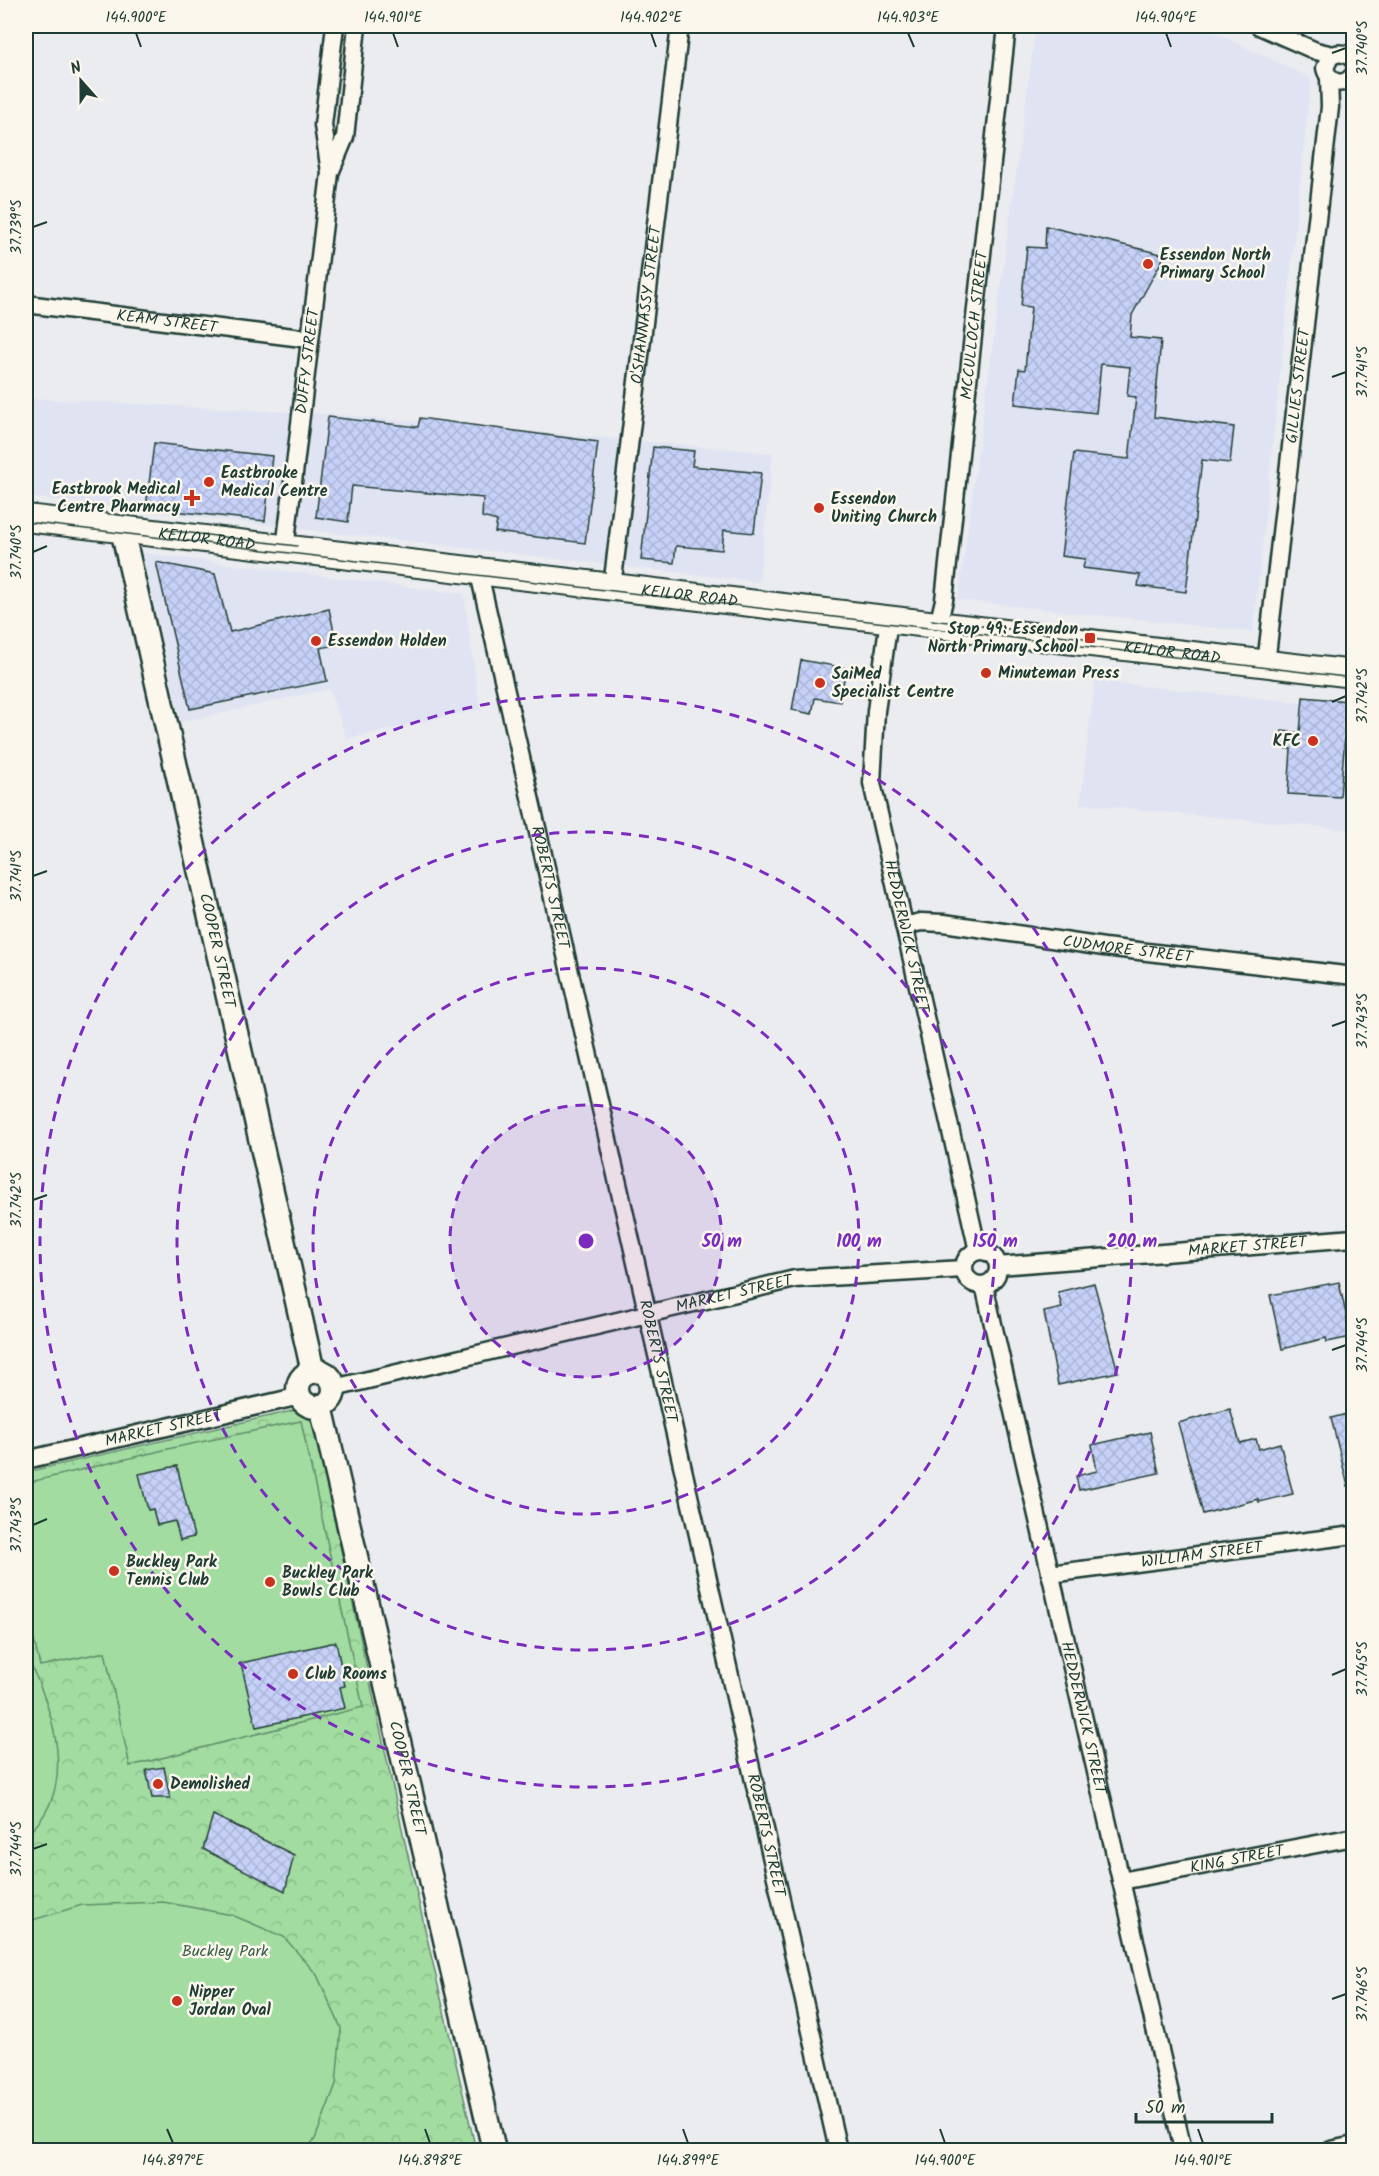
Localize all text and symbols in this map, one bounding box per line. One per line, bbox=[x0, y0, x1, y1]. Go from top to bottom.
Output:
text: 144.900°E bbox=[106, 6, 168, 30]
text: 144.901°E bbox=[364, 6, 423, 30]
text: 144.902°E bbox=[620, 6, 683, 30]
text: 144.903°E bbox=[877, 6, 940, 30]
text: 144.904°E bbox=[1135, 6, 1198, 30]
text: 37.740°S bbox=[1351, 21, 1375, 75]
north arrow bbox=[51, 51, 111, 111]
text: N bbox=[67, 55, 85, 82]
text: 37.739°S bbox=[5, 200, 29, 254]
street label: O'SHANNASSY STREET bbox=[624, 223, 668, 385]
place label: Essendon North Primary School bbox=[1160, 243, 1271, 286]
street label: MCCULLOCH STREET bbox=[954, 248, 995, 401]
marker: Essendon North Primary School bbox=[1141, 257, 1155, 271]
street label: KEAM STREET bbox=[115, 303, 220, 340]
street label: DUFFY STREET bbox=[289, 306, 326, 415]
street label: GILLIES STREET bbox=[1279, 326, 1317, 445]
text: 37.741°S bbox=[1351, 346, 1375, 398]
place label: Eastbrooke Medical Centre bbox=[221, 461, 328, 504]
marker: Eastbrooke Medical Centre bbox=[202, 475, 216, 489]
place label: Eastbrook Medical Centre Pharmacy bbox=[52, 477, 181, 520]
place label: Essendon Uniting Church bbox=[831, 487, 937, 530]
marker: Eastbrook Medical Centre Pharmacy bbox=[185, 491, 199, 505]
marker: Essendon Uniting Church bbox=[812, 501, 826, 515]
street label: KEILOR ROAD bbox=[157, 521, 257, 557]
text: 37.740°S bbox=[5, 525, 29, 579]
street label: KEILOR ROAD bbox=[640, 578, 739, 614]
place label: Stop 49: Essendon North Primary School bbox=[928, 617, 1079, 660]
place label: Essendon Holden bbox=[328, 629, 447, 654]
marker: Stop 49: Essendon North Primary School bbox=[1083, 631, 1097, 645]
marker: Essendon Holden bbox=[309, 634, 323, 648]
street label: KEILOR ROAD bbox=[1122, 635, 1222, 671]
place label: Minuteman Press bbox=[998, 661, 1120, 686]
place label: SaiMed Specialist Centre bbox=[832, 662, 954, 705]
marker: Minuteman Press bbox=[979, 666, 993, 680]
text: 37.742°S bbox=[1351, 668, 1375, 724]
marker: SaiMed Specialist Centre bbox=[813, 676, 827, 690]
place label: KFC bbox=[1273, 729, 1301, 754]
marker: KFC bbox=[1306, 734, 1320, 748]
street label: ROBERTS STREET bbox=[524, 823, 577, 952]
text: 37.741°S bbox=[5, 850, 29, 902]
street label: HEDDERWICK STREET bbox=[877, 857, 936, 1016]
street label: COOPER STREET bbox=[192, 891, 243, 1011]
street label: CUDMORE STREET bbox=[1061, 928, 1195, 970]
text: 37.743°S bbox=[1351, 993, 1375, 1049]
text: 37.742°S bbox=[5, 1172, 29, 1228]
text: 50 m bbox=[701, 1228, 742, 1257]
text: 100 m bbox=[836, 1228, 882, 1257]
text: 150 m bbox=[972, 1228, 1018, 1257]
text: 200 m bbox=[1107, 1228, 1158, 1257]
street label: MARKET STREET bbox=[1187, 1229, 1309, 1264]
centre of rings bbox=[576, 1231, 596, 1251]
street label: MARKET STREET bbox=[673, 1267, 796, 1319]
street label: ROBERTS STREET bbox=[632, 1297, 685, 1426]
text: 37.744°S bbox=[1351, 1317, 1375, 1373]
street label: MARKET STREET bbox=[102, 1402, 226, 1454]
text: 37.743°S bbox=[5, 1497, 29, 1553]
street label: WILLIAM STREET bbox=[1139, 1534, 1266, 1575]
place label: Buckley Park Tennis Club bbox=[126, 1550, 218, 1593]
place label: Buckley Park Bowls Club bbox=[282, 1561, 374, 1604]
marker: Buckley Park Tennis Club bbox=[107, 1564, 121, 1578]
marker: Buckley Park Bowls Club bbox=[263, 1575, 277, 1589]
street label: HEDDERWICK STREET bbox=[1054, 1639, 1114, 1798]
text: 37.745°S bbox=[1351, 1641, 1375, 1697]
place label: Club Rooms bbox=[305, 1662, 387, 1687]
marker: Club Rooms bbox=[286, 1667, 300, 1681]
street label: COOPER STREET bbox=[382, 1718, 433, 1839]
street label: ROBERTS STREET bbox=[740, 1771, 793, 1900]
place label: Demolished bbox=[170, 1772, 251, 1797]
marker: Demolished bbox=[151, 1777, 165, 1791]
text: 37.744°S bbox=[5, 1821, 29, 1877]
street label: KING STREET bbox=[1188, 1838, 1287, 1880]
park label: Buckley Park bbox=[182, 1939, 269, 1964]
text: 37.746°S bbox=[1351, 1966, 1375, 2022]
place label: Nipper Jordan Oval bbox=[189, 1980, 271, 2023]
marker: Nipper Jordan Oval bbox=[170, 1994, 184, 2008]
scale bar bbox=[1136, 2086, 1272, 2124]
text: 50 m bbox=[1145, 2094, 1185, 2123]
text: 144.897°E bbox=[142, 2149, 205, 2173]
text: 144.898°E bbox=[398, 2149, 463, 2173]
text: 144.899°E bbox=[657, 2149, 720, 2173]
text: 144.900°E bbox=[915, 2149, 977, 2173]
text: 144.901°E bbox=[1174, 2149, 1233, 2173]

